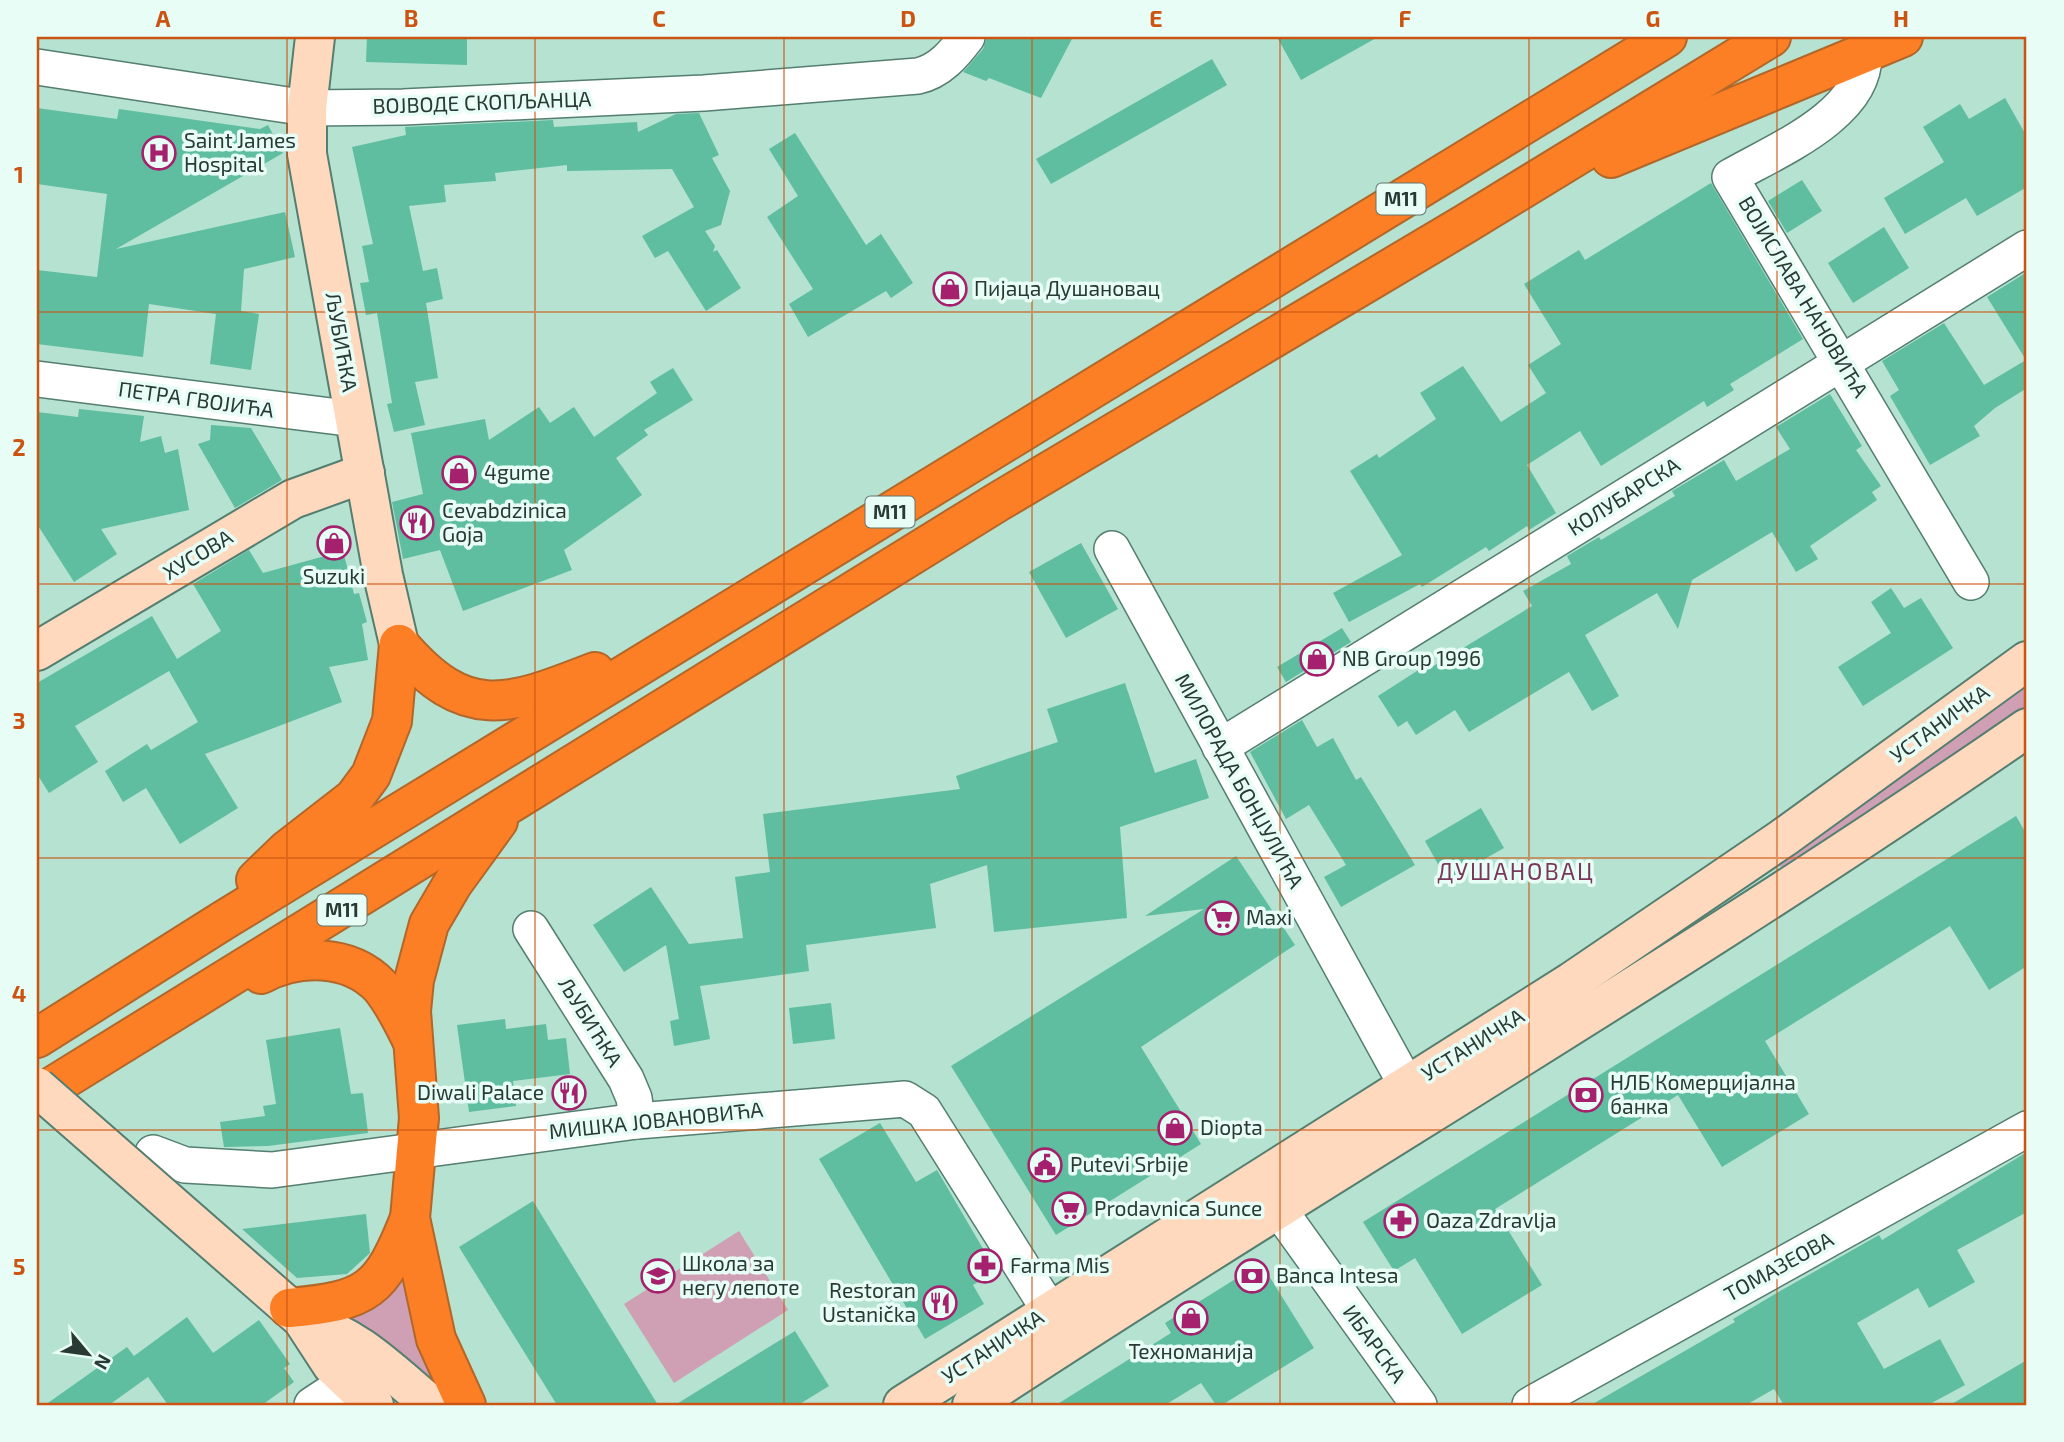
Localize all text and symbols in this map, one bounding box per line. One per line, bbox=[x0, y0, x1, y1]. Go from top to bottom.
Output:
text: A bbox=[155, 4, 171, 32]
text: B bbox=[404, 4, 418, 32]
text: C bbox=[652, 4, 666, 32]
text: D bbox=[900, 4, 916, 32]
text: E bbox=[1149, 4, 1163, 32]
text: F bbox=[1399, 4, 1412, 32]
text: G bbox=[1646, 4, 1660, 32]
text: H bbox=[1893, 4, 1909, 32]
street label: ВОЈВОДЕ СКОПЉАНЦА bbox=[372, 85, 592, 118]
place label: Saint James Hospital bbox=[184, 127, 296, 176]
hospital icon: Saint James Hospital bbox=[140, 134, 178, 172]
text: 1 bbox=[14, 160, 24, 188]
road number: M11 bbox=[1376, 183, 1426, 214]
street label: ВОЈИСЛАВА НАНОВИЋА bbox=[1734, 191, 1874, 401]
shop icon: Пијаца Душановац bbox=[931, 270, 969, 308]
place label: Пијаца Душановац bbox=[974, 275, 1160, 301]
street label: ЉУБИЋКА bbox=[321, 290, 364, 394]
street label: ПЕТРА ГВОЈИЋА bbox=[117, 375, 276, 422]
text: 2 bbox=[12, 433, 26, 461]
street label: КОЛУБАРСКА bbox=[1563, 451, 1684, 540]
shop icon: 4gume bbox=[440, 454, 478, 492]
place label: 4gume bbox=[484, 459, 550, 484]
road number: M11 bbox=[866, 496, 914, 527]
place label: Cevabdzinica Goja bbox=[442, 497, 567, 547]
restaurant icon: Cevabdzinica Goja bbox=[398, 504, 436, 542]
street label: ХУСОВА bbox=[158, 523, 236, 584]
shop icon: Suzuki bbox=[315, 524, 353, 562]
place label: Suzuki bbox=[303, 563, 365, 588]
shop icon: NB Group 1996 bbox=[1298, 640, 1336, 678]
place label: NB Group 1996 bbox=[1342, 645, 1481, 670]
street label: МИЛОРАДА БОНЏУЛИЋА bbox=[1171, 669, 1310, 892]
street label: УСТАНИЧКА bbox=[1885, 679, 1993, 767]
text: 3 bbox=[12, 706, 26, 734]
district label: ДУШАНОВАЦ bbox=[1437, 857, 1595, 885]
road number: M11 bbox=[318, 894, 366, 926]
supermarket icon: Maxi bbox=[1203, 899, 1241, 937]
place label: Maxi bbox=[1246, 904, 1292, 929]
street label: ЉУБИЋКА bbox=[554, 972, 629, 1071]
text: 4 bbox=[12, 979, 26, 1007]
street label: УСТАНИЧКА bbox=[1416, 1002, 1528, 1085]
place label: НЛБ Комерцијална банка bbox=[1610, 1069, 1796, 1118]
restaurant icon: Diwali Palace bbox=[550, 1074, 588, 1112]
bank icon: НЛБ Комерцијална банка bbox=[1567, 1076, 1605, 1114]
place label: Diwali Palace bbox=[417, 1079, 544, 1104]
street label: МИШКА ЈОВАНОВИЋА bbox=[548, 1096, 764, 1143]
shop icon: Diopta bbox=[1156, 1109, 1194, 1147]
place label: Diopta bbox=[1200, 1114, 1263, 1139]
public building icon: Putevi Srbije bbox=[1026, 1146, 1064, 1184]
place label: Putevi Srbije bbox=[1070, 1151, 1189, 1177]
supermarket icon: Prodavnica Sunce bbox=[1050, 1190, 1088, 1228]
place label: Prodavnica Sunce bbox=[1094, 1195, 1262, 1220]
pharmacy icon: Oaza Zdravlja bbox=[1382, 1202, 1420, 1240]
place label: Oaza Zdravlja bbox=[1426, 1207, 1557, 1233]
street label: ТОМАЗЕОВА bbox=[1719, 1225, 1837, 1306]
pharmacy icon: Farma Mis bbox=[966, 1247, 1004, 1285]
place label: Школа за негу лепоте bbox=[682, 1250, 800, 1300]
text: 5 bbox=[13, 1252, 25, 1280]
place label: Farma Mis bbox=[1010, 1252, 1110, 1277]
school or university icon: Школа за негу лепоте bbox=[639, 1257, 677, 1295]
bank icon: Banca Intesa bbox=[1233, 1257, 1271, 1295]
place label: Banca Intesa bbox=[1276, 1262, 1398, 1287]
place label: Restoran Ustanička bbox=[822, 1277, 916, 1326]
restaurant icon: Restoran Ustanička bbox=[921, 1284, 959, 1322]
shop icon: Техноманија bbox=[1172, 1299, 1210, 1337]
street label: ИБАРСКА bbox=[1339, 1299, 1412, 1387]
street label: УСТАНИЧКА bbox=[937, 1304, 1048, 1388]
north arrow bbox=[52, 1320, 122, 1390]
place label: Техноманија bbox=[1129, 1338, 1254, 1364]
text: N bbox=[90, 1351, 117, 1374]

